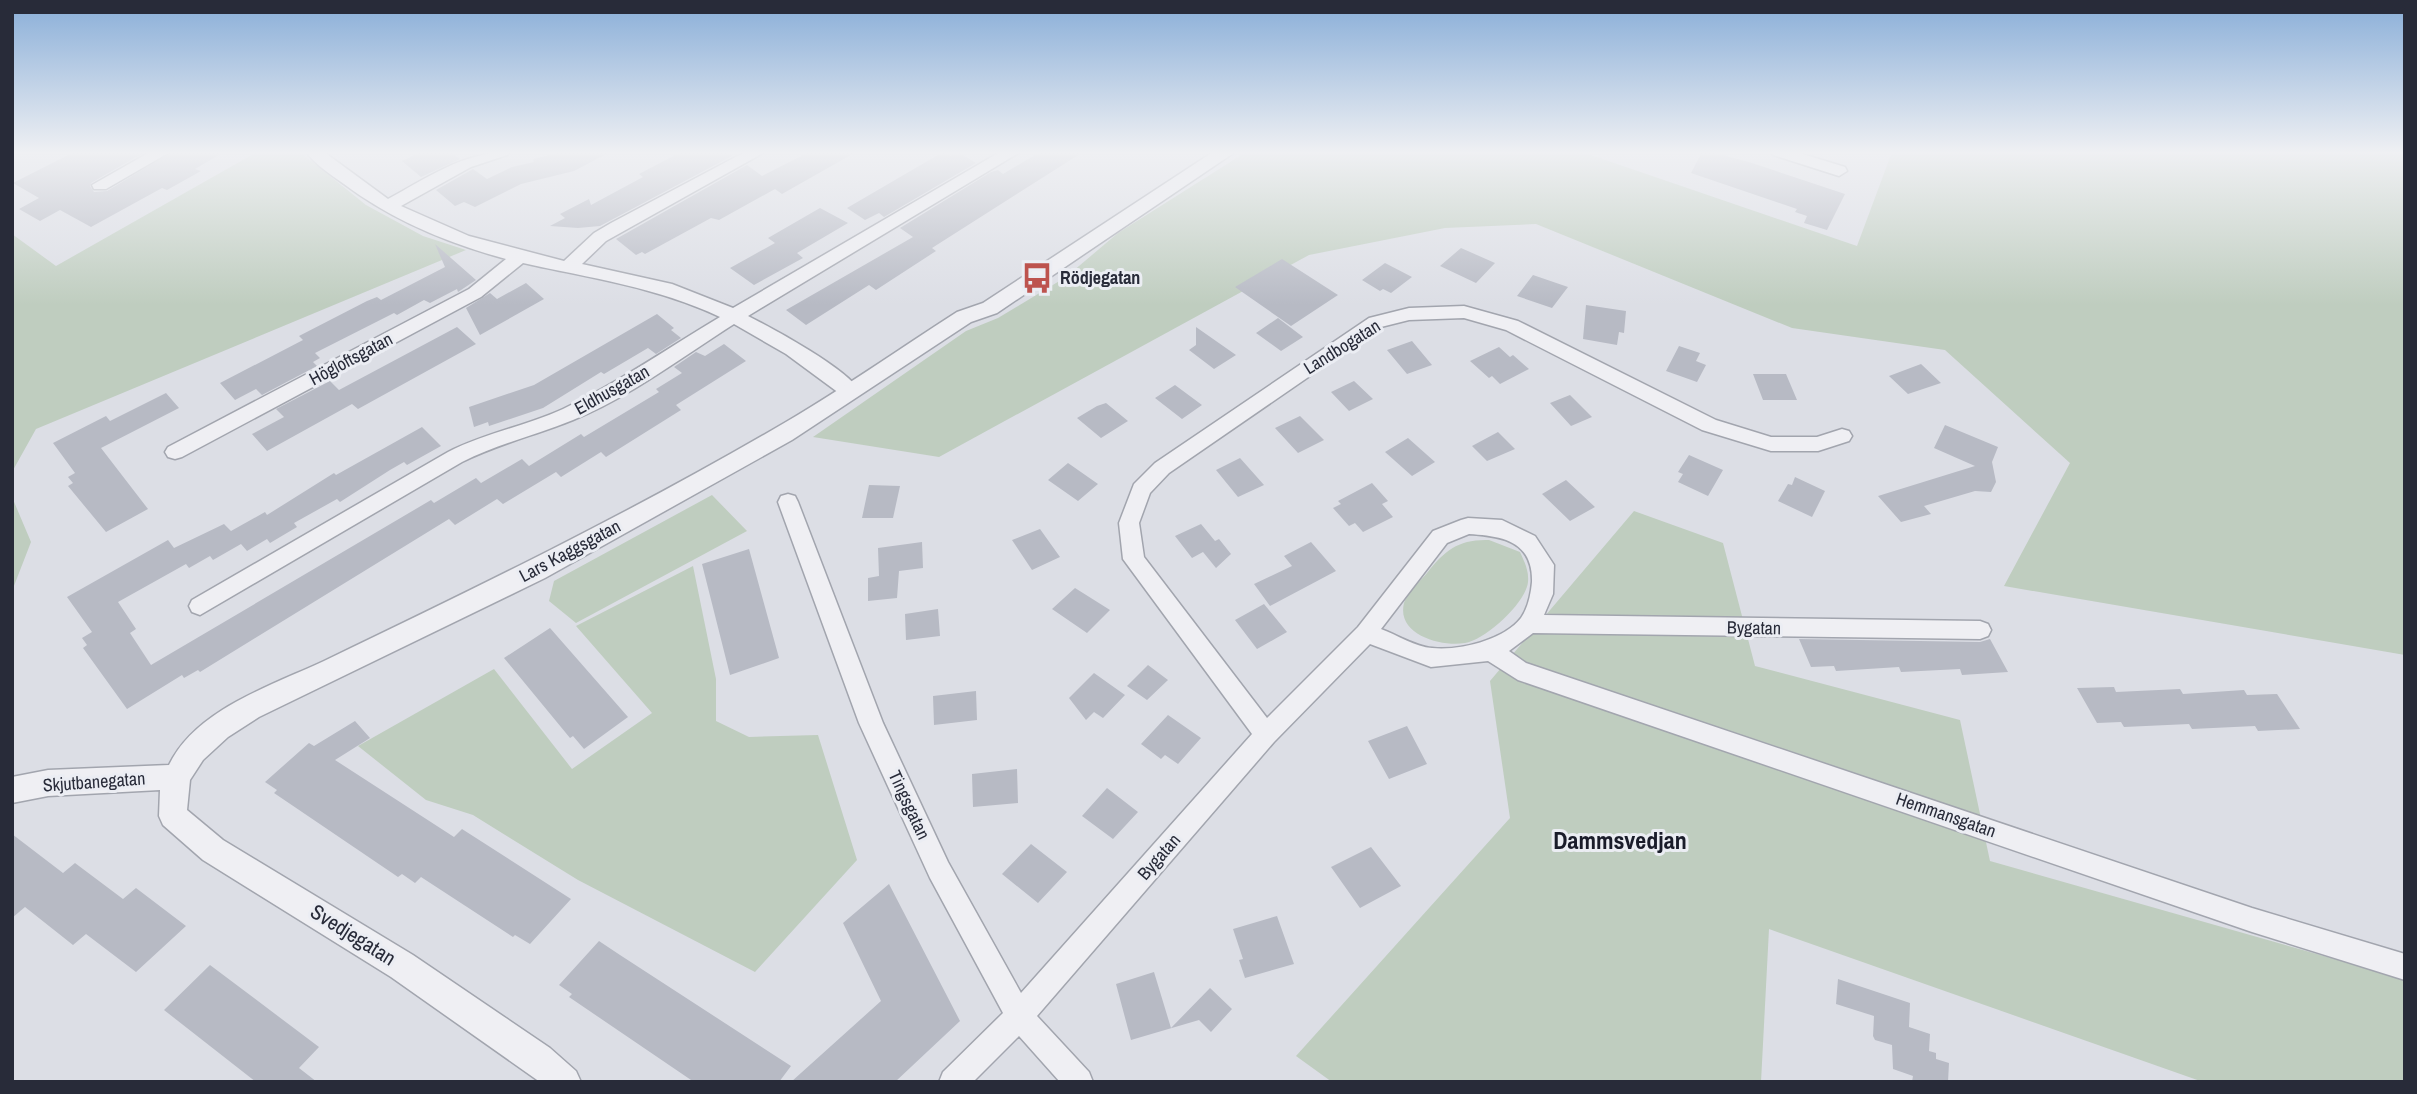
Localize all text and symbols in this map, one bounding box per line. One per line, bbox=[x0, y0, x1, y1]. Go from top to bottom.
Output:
bus stop icon: Rödjegatan bbox=[1020, 261, 1054, 295]
place label: Rödjegatan bbox=[1060, 265, 1140, 290]
street label: Landbogatan bbox=[1299, 313, 1385, 380]
street label: Högloftsgatan bbox=[305, 326, 397, 391]
street label: Eldhusgatan bbox=[570, 359, 654, 420]
street label: Lars Kaggsgatan bbox=[515, 513, 625, 588]
street label: Bygatan bbox=[1727, 615, 1781, 640]
street label: Skjutbanegatan bbox=[42, 765, 146, 798]
street label: Tingsgatan bbox=[883, 766, 936, 843]
street label: Hemmansgatan bbox=[1893, 786, 1999, 843]
district label: Dammsvedjan bbox=[1553, 824, 1687, 856]
street label: Bygatan bbox=[1131, 828, 1186, 885]
street label: Svedjegatan bbox=[305, 897, 402, 972]

